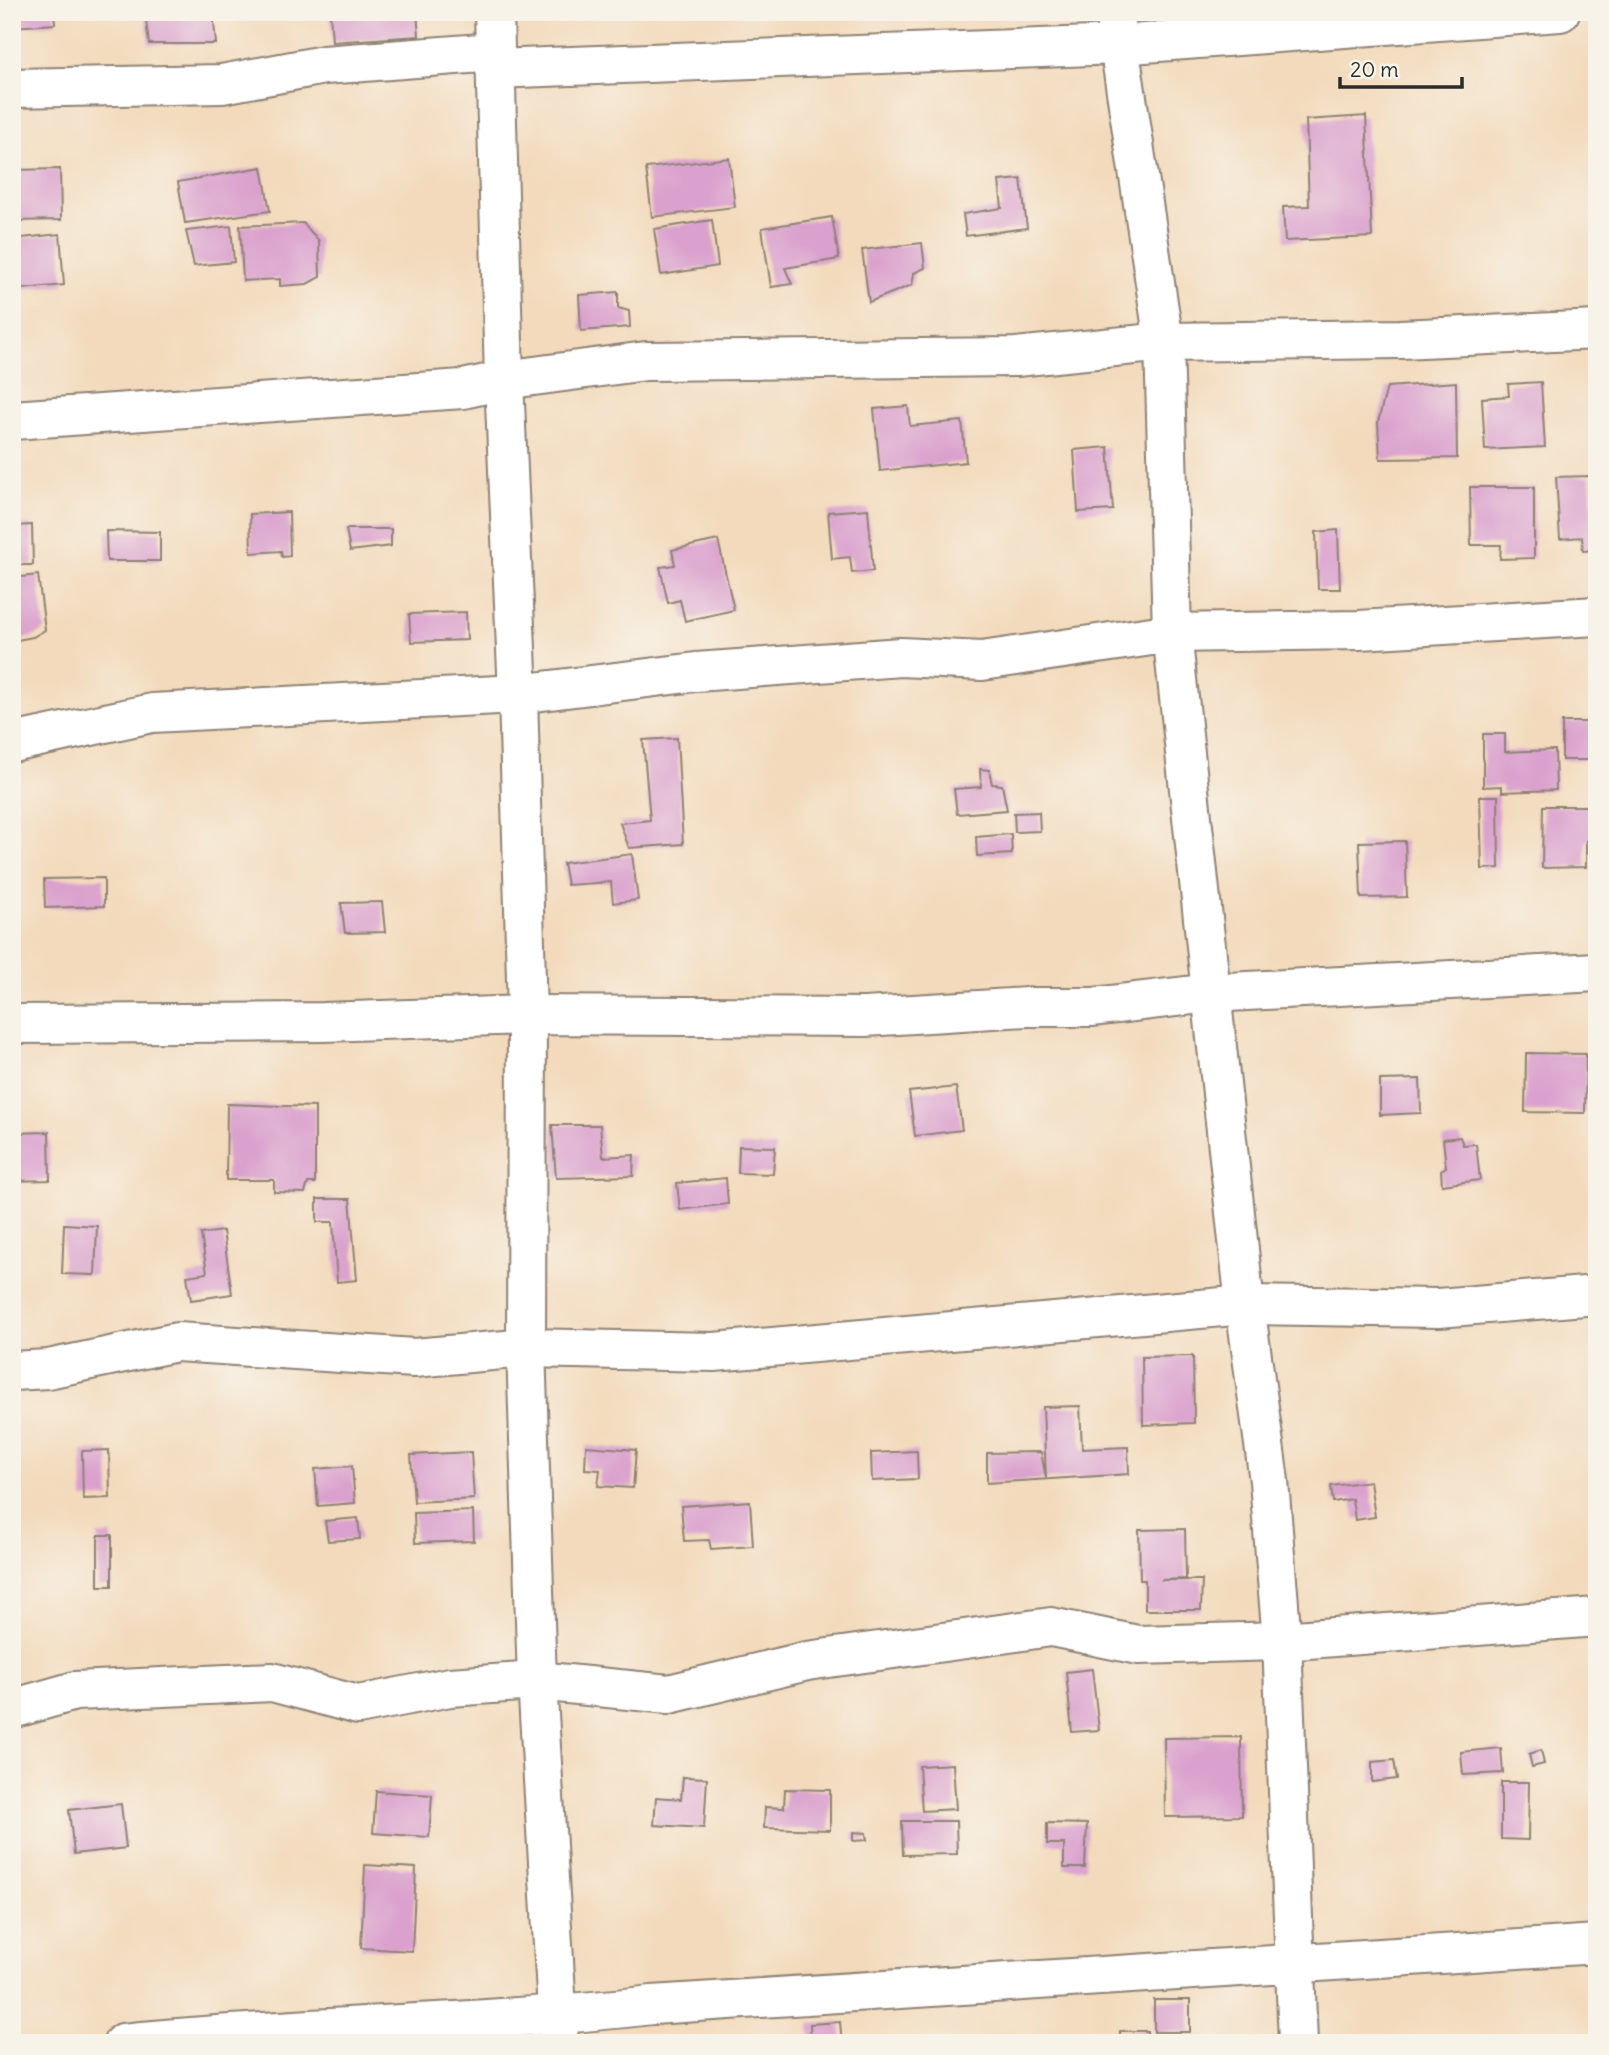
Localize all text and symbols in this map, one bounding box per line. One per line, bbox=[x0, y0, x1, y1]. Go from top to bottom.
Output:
scale bar bbox=[1340, 46, 1462, 90]
text: 20 m bbox=[1350, 56, 1399, 83]

